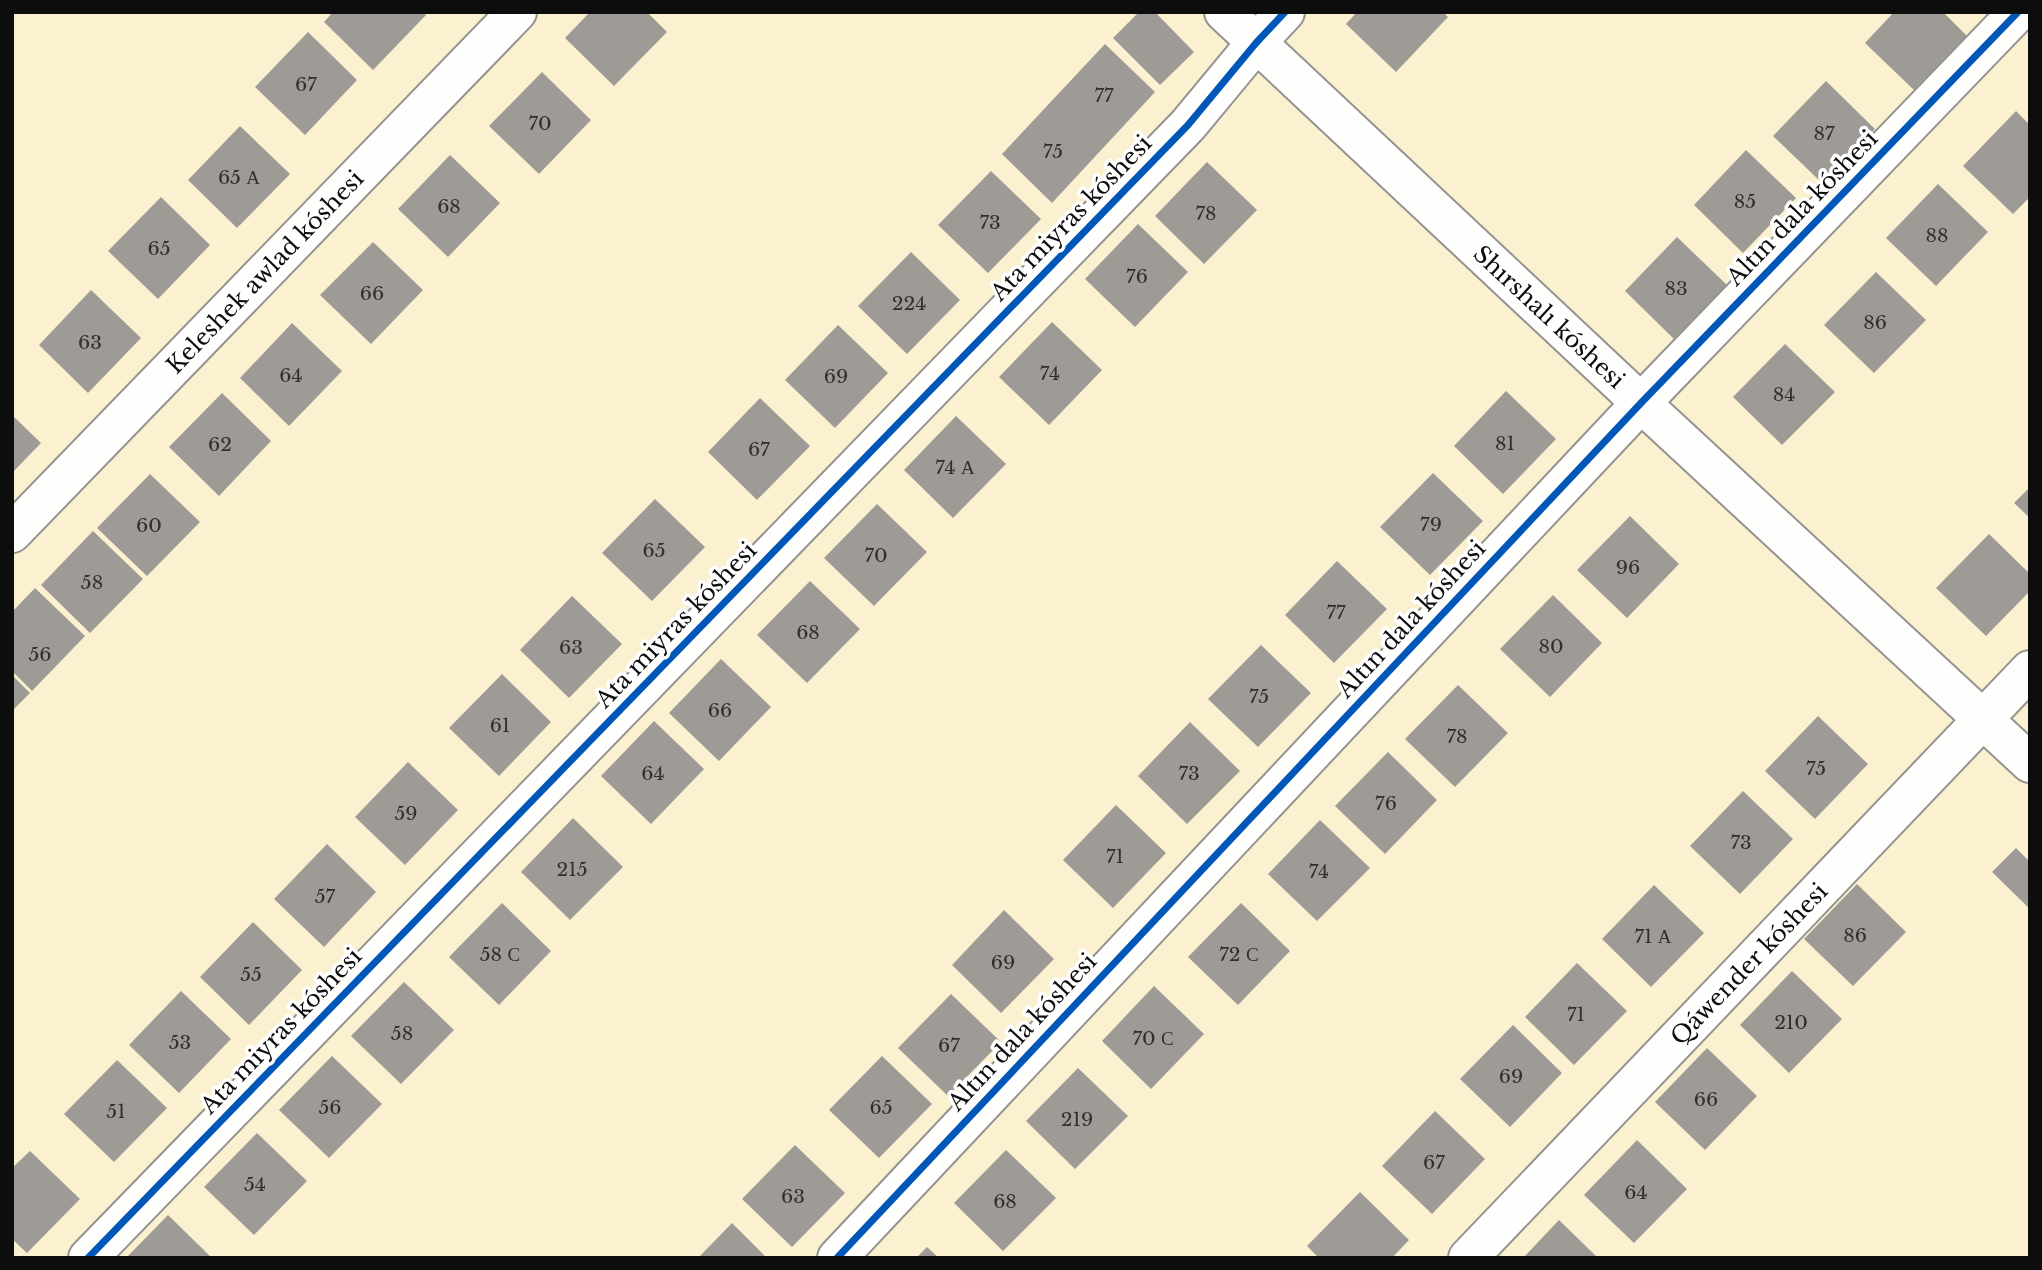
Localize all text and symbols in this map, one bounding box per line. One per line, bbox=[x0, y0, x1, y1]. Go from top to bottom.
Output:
house number: 67 bbox=[295, 73, 317, 96]
house number: 77 bbox=[1094, 84, 1114, 107]
house number: 70 bbox=[528, 112, 552, 135]
house number: 87 bbox=[1813, 122, 1835, 145]
street label: Altın dala kóshesi bbox=[1720, 124, 1883, 292]
street label: Ata miyras kóshesi bbox=[984, 129, 1157, 307]
house number: 75 bbox=[1043, 140, 1063, 163]
street label: Keleshek awlad kóshesi bbox=[161, 165, 369, 379]
house number: 65 А bbox=[218, 166, 260, 189]
house number: 85 bbox=[1734, 190, 1756, 213]
house number: 68 bbox=[437, 195, 461, 218]
house number: 78 bbox=[1195, 202, 1217, 225]
house number: 73 bbox=[979, 211, 1001, 234]
house number: 88 bbox=[1925, 224, 1949, 247]
house number: 65 bbox=[147, 237, 171, 260]
street label: Shırshalı kóshesi bbox=[1468, 240, 1631, 394]
house number: 76 bbox=[1126, 265, 1148, 288]
house number: 83 bbox=[1664, 277, 1688, 300]
house number: 66 bbox=[360, 282, 384, 305]
house number: 224 bbox=[892, 292, 926, 315]
house number: 86 bbox=[1863, 311, 1887, 334]
house number: 63 bbox=[78, 331, 102, 354]
house number: 74 bbox=[1040, 362, 1060, 385]
house number: 64 bbox=[279, 364, 303, 387]
house number: 69 bbox=[824, 365, 848, 388]
house number: 84 bbox=[1773, 383, 1795, 406]
house number: 81 bbox=[1495, 432, 1515, 455]
house number: 62 bbox=[208, 433, 232, 456]
house number: 67 bbox=[748, 438, 770, 461]
house number: 74 А bbox=[935, 456, 975, 479]
house number: 79 bbox=[1420, 513, 1442, 536]
house number: 60 bbox=[136, 514, 162, 537]
street label: Altın dala kóshesi bbox=[1330, 534, 1491, 704]
street label: Ata miyras kóshesi bbox=[589, 536, 762, 714]
house number: 65 bbox=[642, 539, 666, 562]
house number: 70 bbox=[864, 544, 888, 567]
house number: 96 bbox=[1616, 556, 1640, 579]
house number: 58 bbox=[81, 571, 103, 594]
house number: 77 bbox=[1326, 601, 1346, 624]
house number: 68 bbox=[796, 621, 820, 644]
house number: 80 bbox=[1538, 635, 1564, 658]
house number: 63 bbox=[559, 636, 583, 659]
house number: 56 bbox=[28, 643, 52, 666]
house number: 75 bbox=[1249, 685, 1269, 708]
house number: 66 bbox=[708, 699, 732, 722]
house number: 61 bbox=[490, 714, 510, 737]
house number: 78 bbox=[1446, 725, 1468, 748]
house number: 75 bbox=[1806, 757, 1826, 780]
house number: 64 bbox=[641, 762, 665, 785]
house number: 73 bbox=[1178, 762, 1200, 785]
house number: 76 bbox=[1375, 792, 1397, 815]
house number: 59 bbox=[394, 802, 418, 825]
house number: 73 bbox=[1730, 831, 1752, 854]
house number: 71 bbox=[1106, 845, 1124, 868]
house number: 215 bbox=[557, 858, 587, 881]
house number: 74 bbox=[1309, 860, 1329, 883]
street label: Qáwender kóshesi bbox=[1665, 877, 1833, 1051]
house number: 57 bbox=[315, 885, 336, 908]
house number: 86 bbox=[1843, 924, 1867, 947]
house number: 71 А bbox=[1634, 925, 1672, 948]
street label: Ata miyras kóshesi bbox=[194, 942, 367, 1120]
house number: 58 С bbox=[480, 943, 520, 966]
house number: 72 С bbox=[1219, 943, 1259, 966]
street label: Altın dala kóshesi bbox=[941, 947, 1102, 1117]
house number: 69 bbox=[991, 951, 1015, 974]
house number: 55 bbox=[240, 963, 262, 986]
house number: 71 bbox=[1567, 1003, 1585, 1026]
house number: 210 bbox=[1774, 1011, 1808, 1034]
house number: 58 bbox=[391, 1022, 413, 1045]
house number: 70 С bbox=[1132, 1027, 1174, 1050]
house number: 53 bbox=[169, 1031, 191, 1054]
house number: 67 bbox=[938, 1034, 960, 1057]
house number: 69 bbox=[1499, 1065, 1523, 1088]
house number: 66 bbox=[1694, 1088, 1718, 1111]
house number: 56 bbox=[318, 1096, 342, 1119]
house number: 65 bbox=[869, 1096, 893, 1119]
house number: 51 bbox=[106, 1100, 126, 1123]
house number: 219 bbox=[1061, 1108, 1093, 1131]
house number: 67 bbox=[1423, 1151, 1445, 1174]
house number: 54 bbox=[244, 1173, 266, 1196]
house number: 64 bbox=[1624, 1181, 1648, 1204]
house number: 63 bbox=[781, 1185, 805, 1208]
house number: 68 bbox=[993, 1190, 1017, 1213]

